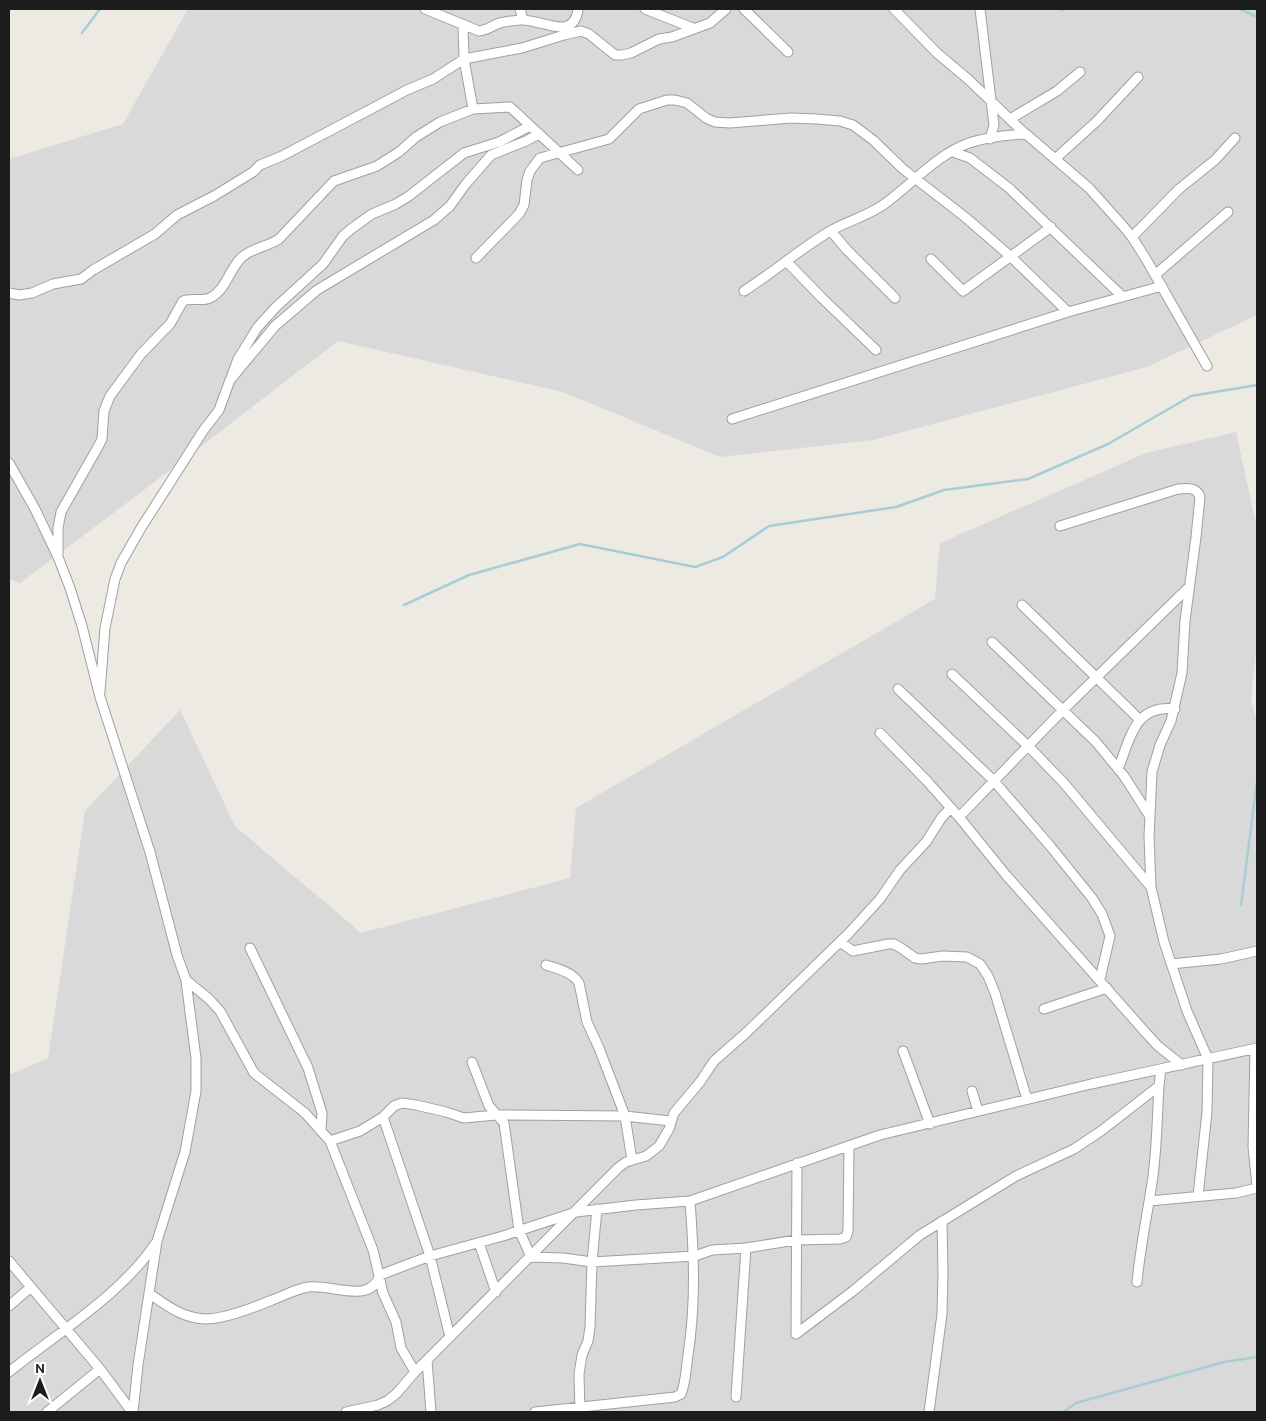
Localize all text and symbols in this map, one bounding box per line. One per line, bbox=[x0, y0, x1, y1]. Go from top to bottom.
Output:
north arrow bbox=[15, 1356, 65, 1406]
text: N bbox=[35, 1361, 45, 1378]

